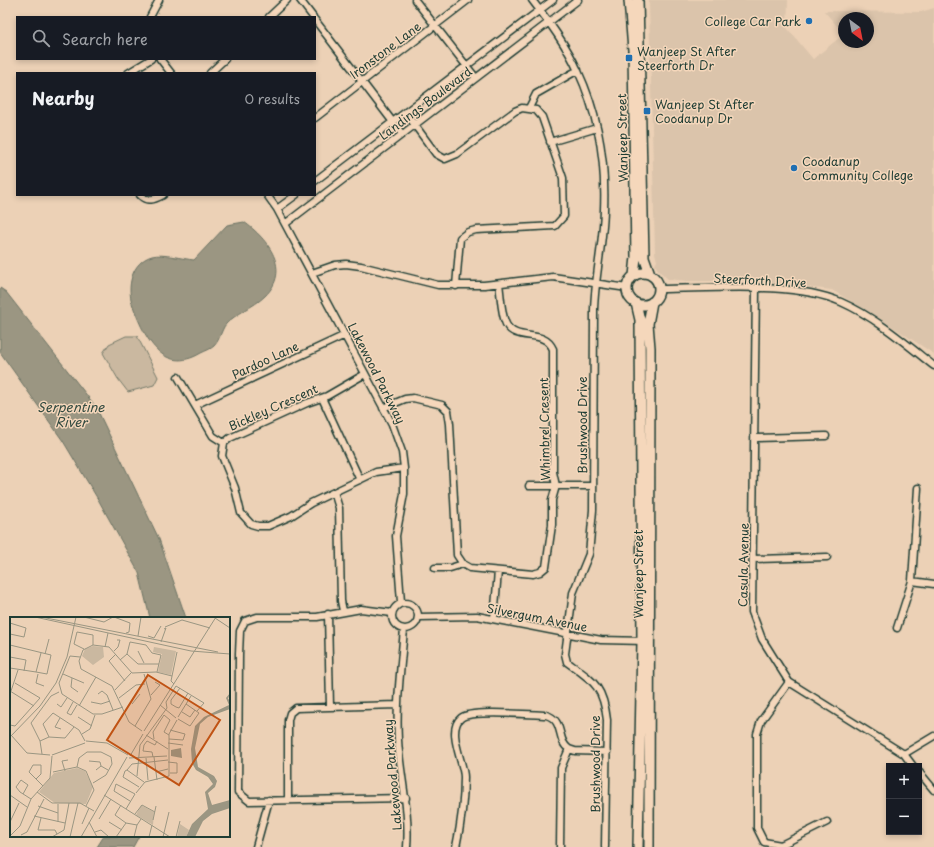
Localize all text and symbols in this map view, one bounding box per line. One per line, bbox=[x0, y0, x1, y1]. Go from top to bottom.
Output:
place label: College Car Park bbox=[705, 12, 801, 30]
north arrow bbox=[838, 12, 874, 48]
search box bbox=[16, 16, 316, 60]
marker: College Car Park bbox=[804, 16, 814, 26]
street label: Ironstone Lane bbox=[345, 17, 425, 83]
icon: search bbox=[30, 27, 52, 49]
text: Search here bbox=[62, 27, 148, 50]
place label: Wanjeep St After Steerforth Dr bbox=[637, 42, 737, 74]
marker: Wanjeep St After Steerforth Dr bbox=[624, 53, 634, 63]
street label: Landings Boulevard bbox=[375, 62, 476, 144]
text: Nearby bbox=[32, 85, 94, 111]
text: 0 results bbox=[245, 89, 300, 108]
street label: Wanjeep Street bbox=[612, 93, 632, 183]
place label: Wanjeep St After Coodanup Dr bbox=[655, 95, 755, 127]
marker: Wanjeep St After Coodanup Dr bbox=[642, 106, 652, 116]
place label: Coodanup Community College bbox=[802, 152, 914, 184]
marker: Coodanup Community College bbox=[789, 163, 799, 173]
street label: Steerforth Drive bbox=[713, 269, 807, 291]
street label: Lakewood Parkway bbox=[344, 319, 410, 427]
street label: Pardoo Lane bbox=[229, 337, 301, 383]
street label: Brushwood Drive bbox=[573, 376, 591, 474]
street label: Whimbrel Cresent bbox=[534, 377, 554, 481]
street label: Bickley Crescent bbox=[226, 379, 320, 435]
water label: Serpentine River bbox=[37, 397, 105, 431]
street label: Casula Avenue bbox=[733, 522, 753, 607]
street label: Wanjeep Street bbox=[629, 529, 647, 618]
street label: Silvergum Avenue bbox=[485, 598, 589, 636]
inset map bbox=[10, 617, 230, 837]
street label: Brushwood Drive bbox=[586, 715, 604, 813]
street label: Lakewood Parkway bbox=[378, 719, 406, 831]
map controls bbox=[886, 763, 922, 835]
button: + bbox=[886, 763, 922, 799]
button: − bbox=[886, 799, 922, 835]

